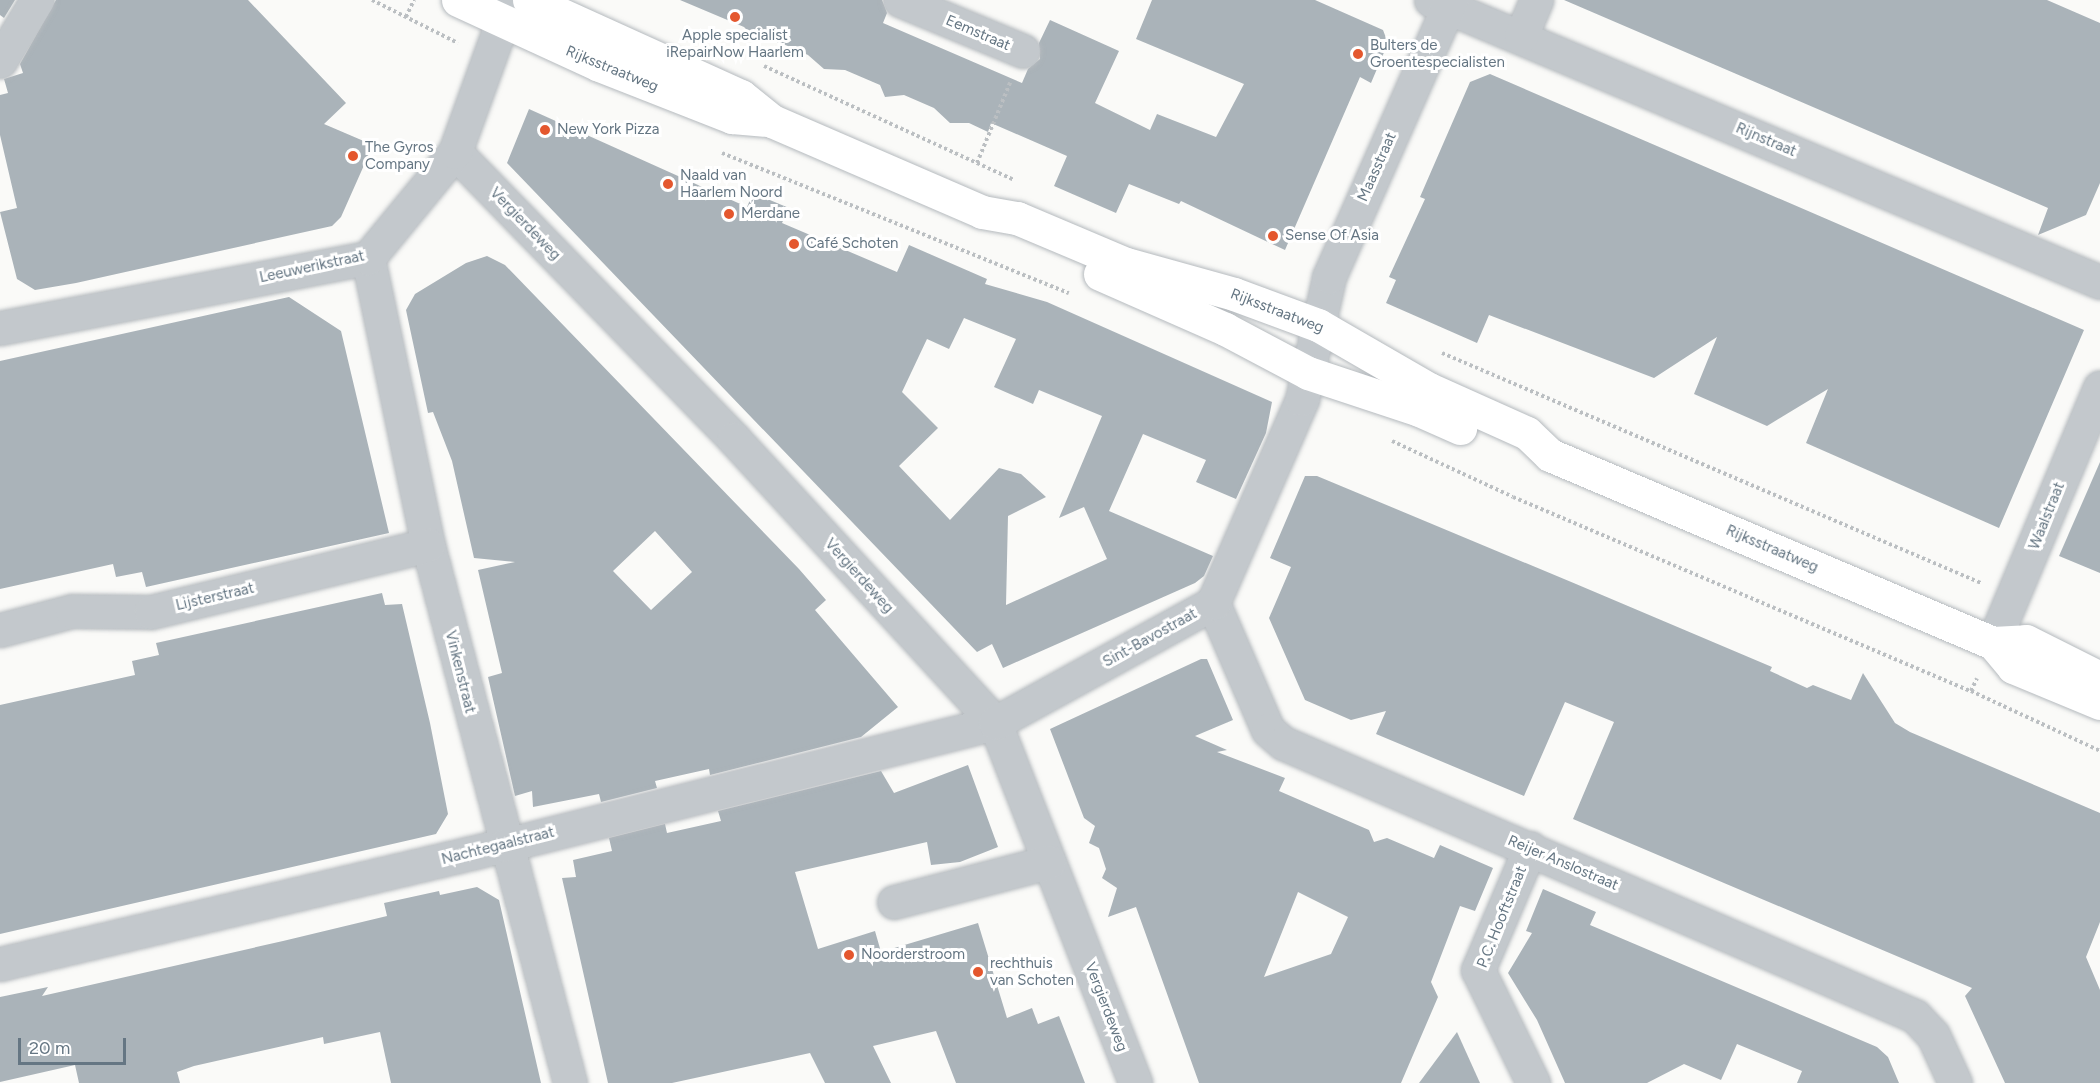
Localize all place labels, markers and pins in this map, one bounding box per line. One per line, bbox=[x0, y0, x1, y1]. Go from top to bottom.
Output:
marker: Apple specialist iRepairNow Haarlem bbox=[728, 10, 742, 24]
place label: Apple specialist iRepairNow Haarlem bbox=[666, 26, 804, 61]
place label: Bulters de Groentespecialisten bbox=[1370, 36, 1505, 71]
marker: Bulters de Groentespecialisten bbox=[1351, 47, 1365, 61]
place label: New York Pizza bbox=[557, 121, 660, 139]
marker: New York Pizza bbox=[538, 123, 552, 137]
place label: The Gyros Company bbox=[365, 138, 434, 173]
marker: The Gyros Company bbox=[346, 149, 360, 163]
place label: Naald van Haarlem Noord bbox=[680, 166, 782, 201]
marker: Naald van Haarlem Noord bbox=[661, 177, 675, 191]
place label: Merdane bbox=[741, 205, 800, 223]
marker: Merdane bbox=[722, 207, 736, 221]
place label: Sense Of Asia bbox=[1285, 227, 1379, 245]
marker: Sense Of Asia bbox=[1266, 229, 1280, 243]
place label: Café Schoten bbox=[806, 235, 898, 253]
marker: Café Schoten bbox=[787, 237, 801, 251]
place label: Noorderstroom bbox=[861, 946, 965, 964]
marker: Noorderstroom bbox=[842, 948, 856, 962]
place label: rechthuis van Schoten bbox=[990, 954, 1074, 989]
marker: rechthuis van Schoten bbox=[971, 965, 985, 979]

